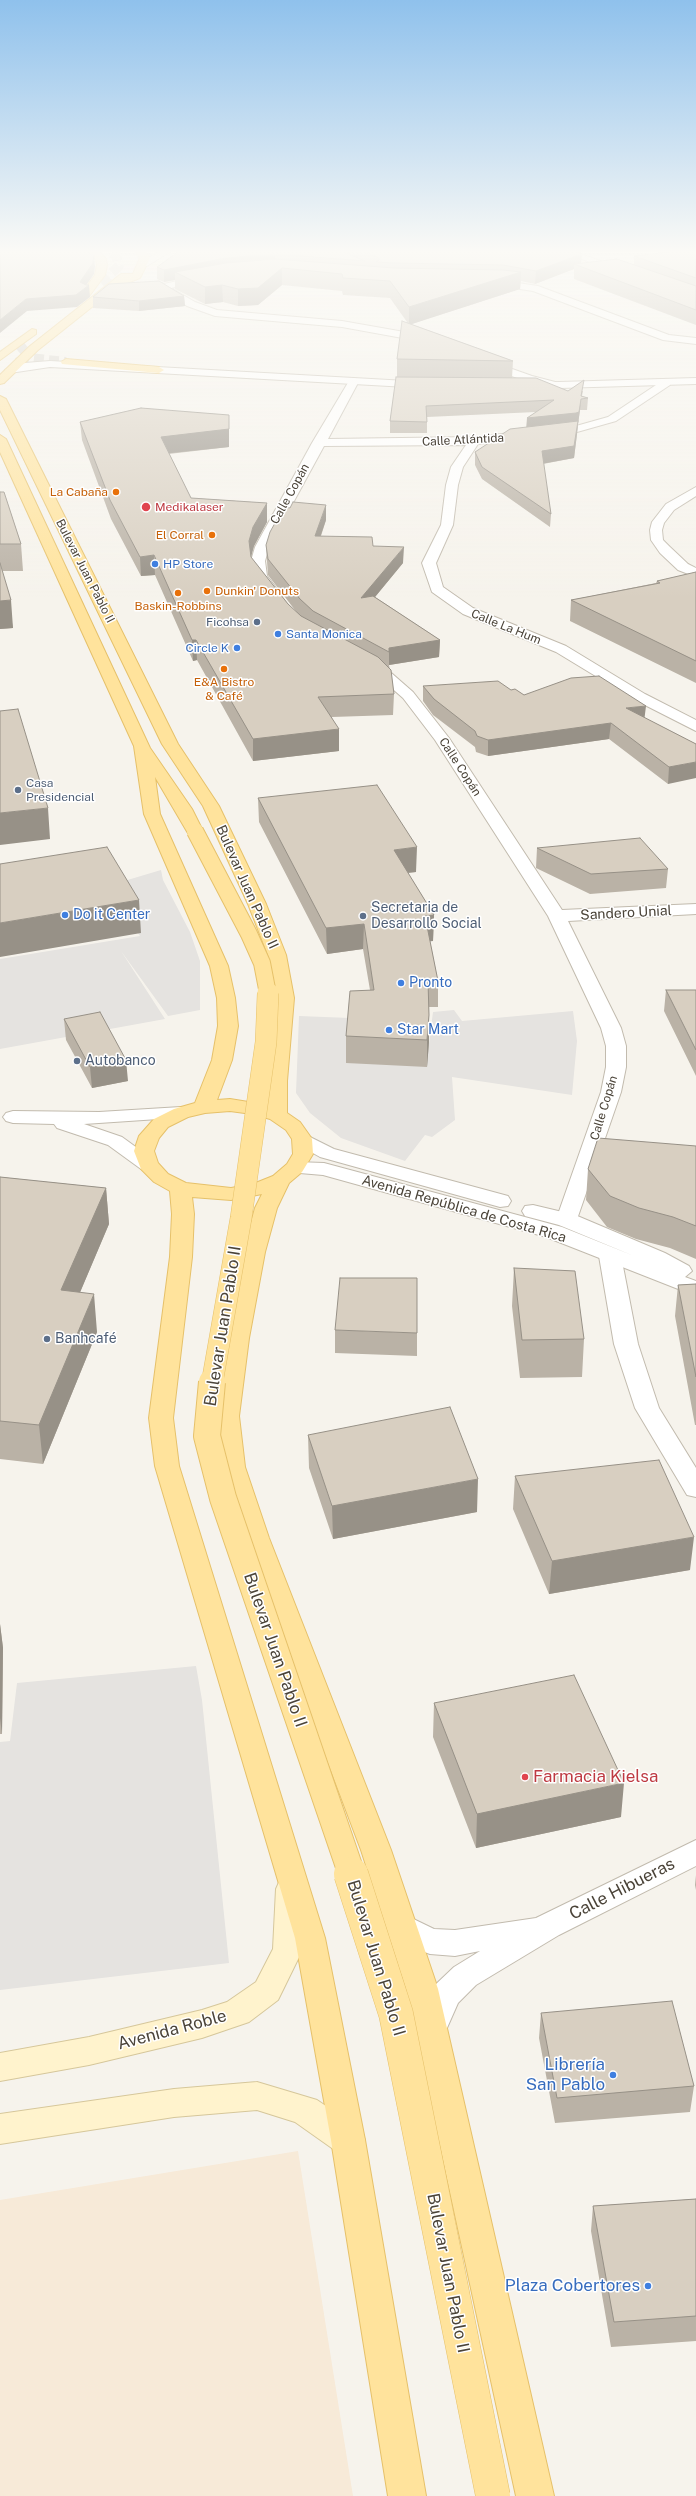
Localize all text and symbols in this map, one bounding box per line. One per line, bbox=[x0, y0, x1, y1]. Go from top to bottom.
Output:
street label: Calle Atlántida bbox=[422, 431, 504, 449]
street label: Calle Copán bbox=[267, 461, 313, 527]
place label: La Cabaña bbox=[50, 485, 108, 499]
marker: La Cabaña bbox=[111, 487, 121, 497]
place label: Medikalaser bbox=[155, 500, 224, 514]
marker: Medikalaser bbox=[140, 501, 152, 513]
street label: Bulevar Juan Pablo II bbox=[53, 517, 117, 625]
place label: El Corral bbox=[156, 528, 204, 542]
marker: El Corral bbox=[207, 530, 217, 540]
place label: HP Store bbox=[163, 557, 213, 571]
marker: HP Store bbox=[150, 559, 160, 569]
place label: Dunkin' Donuts bbox=[215, 584, 299, 598]
marker: Dunkin' Donuts bbox=[202, 586, 212, 596]
marker: Baskin-Robbins bbox=[173, 588, 183, 598]
place label: Baskin-Robbins bbox=[135, 599, 221, 613]
street label: Calle La Hum bbox=[469, 606, 543, 648]
place label: Ficohsa bbox=[206, 615, 249, 629]
marker: Ficohsa bbox=[252, 617, 262, 627]
place label: Santa Monica bbox=[286, 627, 362, 641]
marker: Santa Monica bbox=[273, 629, 283, 639]
place label: Circle K bbox=[185, 641, 229, 655]
marker: Circle K bbox=[232, 643, 242, 653]
marker: E&A Bistro & Café bbox=[219, 664, 229, 674]
place label: E&A Bistro & Café bbox=[194, 675, 254, 703]
street label: Calle Copán bbox=[436, 735, 484, 799]
place label: Casa Presidencial bbox=[26, 776, 95, 804]
marker: Casa Presidencial bbox=[13, 785, 23, 795]
street label: Bulevar Juan Pablo II bbox=[212, 823, 282, 951]
place label: Secretaria de Desarrollo Social bbox=[371, 900, 482, 932]
street label: Sandero Unial bbox=[580, 902, 672, 924]
place label: Do it Center bbox=[73, 907, 150, 923]
marker: Do it Center bbox=[60, 910, 70, 920]
marker: Secretaria de Desarrollo Social bbox=[358, 911, 368, 921]
place label: Pronto bbox=[409, 975, 452, 991]
marker: Pronto bbox=[396, 978, 406, 988]
place label: Star Mart bbox=[397, 1022, 459, 1038]
marker: Star Mart bbox=[384, 1025, 394, 1035]
place label: Autobanco bbox=[85, 1053, 156, 1069]
marker: Autobanco bbox=[72, 1056, 82, 1066]
street label: Calle Copán bbox=[587, 1074, 621, 1142]
street label: Avenida República de Costa Rica bbox=[360, 1172, 568, 1246]
street label: Bulevar Juan Pablo II bbox=[200, 1244, 246, 1408]
place label: Banhcafé bbox=[55, 1331, 117, 1347]
marker: Banhcafé bbox=[42, 1334, 52, 1344]
street label: Bulevar Juan Pablo II bbox=[239, 1570, 311, 1730]
place label: Farmacia Kielsa bbox=[533, 1767, 658, 1787]
marker: Farmacia Kielsa bbox=[520, 1772, 530, 1782]
street label: Calle Hibueras bbox=[566, 1854, 678, 1924]
street label: Bulevar Juan Pablo II bbox=[343, 1877, 409, 2039]
street label: Avenida Roble bbox=[115, 2006, 229, 2054]
place label: Librería San Pablo bbox=[526, 2055, 605, 2095]
marker: Librería San Pablo bbox=[608, 2070, 618, 2080]
street label: Bulevar Juan Pablo II bbox=[423, 2191, 473, 2355]
place label: Plaza Cobertores bbox=[505, 2276, 640, 2296]
marker: Plaza Cobertores bbox=[643, 2281, 653, 2291]

